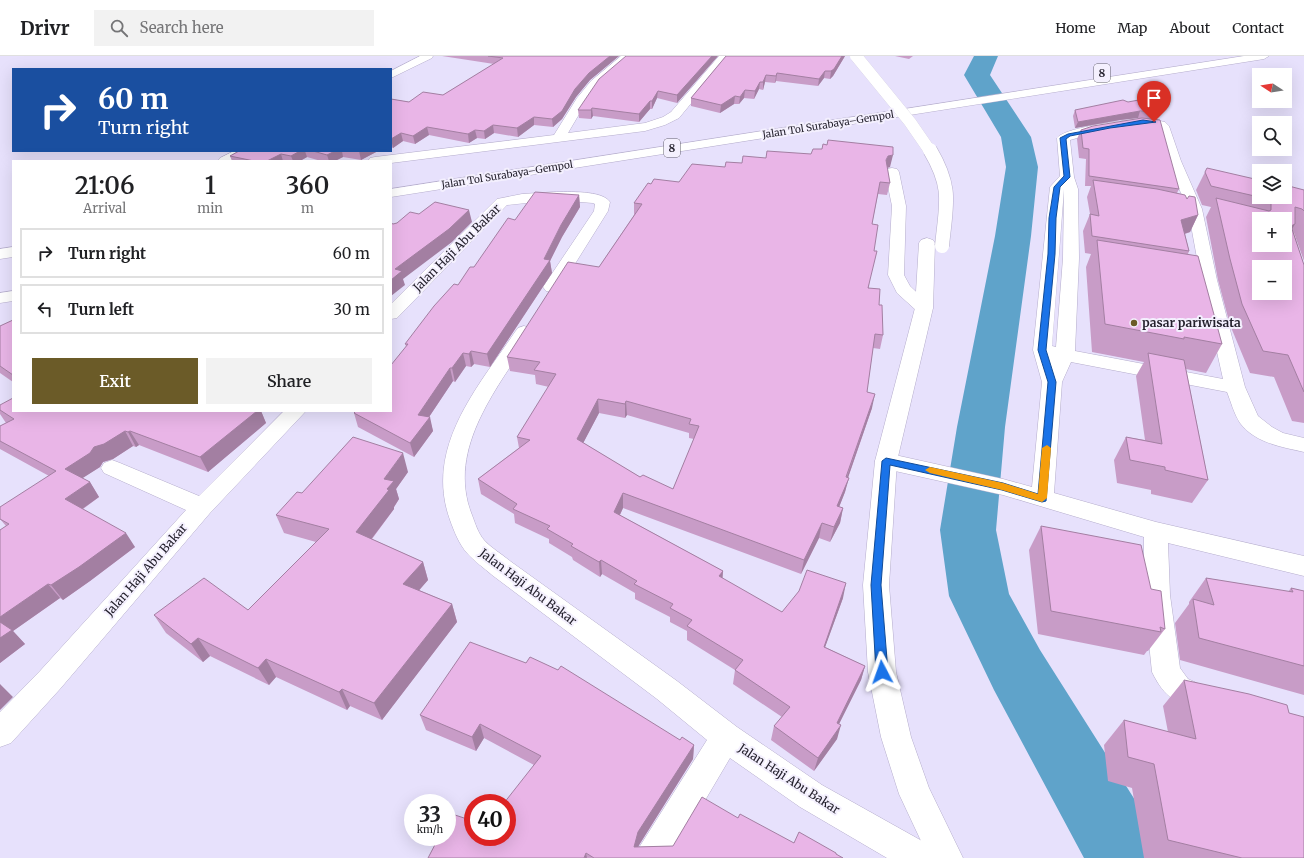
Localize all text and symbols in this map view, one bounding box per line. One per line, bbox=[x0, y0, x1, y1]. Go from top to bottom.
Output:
search box bbox=[94, 10, 374, 46]
text: Drivr bbox=[20, 16, 70, 40]
icon: search bbox=[108, 17, 130, 39]
text: Search here bbox=[140, 18, 224, 37]
text: Home bbox=[1055, 19, 1096, 37]
text: Map bbox=[1118, 19, 1147, 37]
text: About bbox=[1169, 19, 1210, 37]
text: Contact bbox=[1232, 19, 1284, 37]
road number: 8 bbox=[1094, 64, 1110, 82]
north arrow bbox=[1252, 68, 1292, 108]
map controls bbox=[1252, 68, 1292, 300]
text: 60 m bbox=[98, 81, 168, 117]
pin bbox=[1137, 81, 1171, 122]
icon: right bbox=[32, 84, 84, 136]
icon: arrive bbox=[1143, 87, 1165, 109]
street label: Jalan Tol Surabaya–Gempol bbox=[760, 108, 895, 141]
text: Turn right bbox=[98, 116, 189, 139]
button: search bbox=[1252, 116, 1292, 156]
road number: 8 bbox=[664, 139, 680, 157]
street label: Jalan Tol Surabaya–Gempol bbox=[439, 158, 574, 191]
button: layers bbox=[1252, 164, 1292, 204]
text: 21:06 bbox=[75, 170, 135, 201]
text: 1 bbox=[205, 170, 216, 201]
text: 360 bbox=[286, 170, 329, 201]
text: Arrival bbox=[83, 200, 126, 217]
text: min bbox=[197, 200, 223, 217]
text: m bbox=[301, 200, 314, 217]
street label: Jalan Haji Abu Bakar bbox=[409, 200, 504, 295]
button: + bbox=[1252, 212, 1292, 252]
icon: right bbox=[34, 242, 56, 264]
text: Turn right bbox=[68, 244, 146, 263]
text: 60 m bbox=[333, 244, 370, 263]
button: − bbox=[1252, 260, 1292, 300]
icon: left bbox=[34, 298, 56, 320]
text: Turn left bbox=[68, 300, 134, 319]
text: 30 m bbox=[333, 300, 370, 319]
place label: pasar pariwisata bbox=[1142, 315, 1241, 330]
marker: pasar pariwisata bbox=[1129, 318, 1139, 328]
button: Exit bbox=[32, 358, 198, 404]
button: Share bbox=[206, 358, 372, 404]
street label: Jalan Haji Abu Bakar bbox=[101, 520, 190, 620]
street label: Jalan Haji Abu Bakar bbox=[476, 545, 580, 628]
position arrow bbox=[861, 651, 903, 693]
street label: Jalan Haji Abu Bakar bbox=[735, 740, 843, 817]
speed limit sign: 40 bbox=[464, 794, 516, 846]
text: 33 bbox=[419, 802, 441, 827]
text: km/h bbox=[417, 823, 443, 836]

